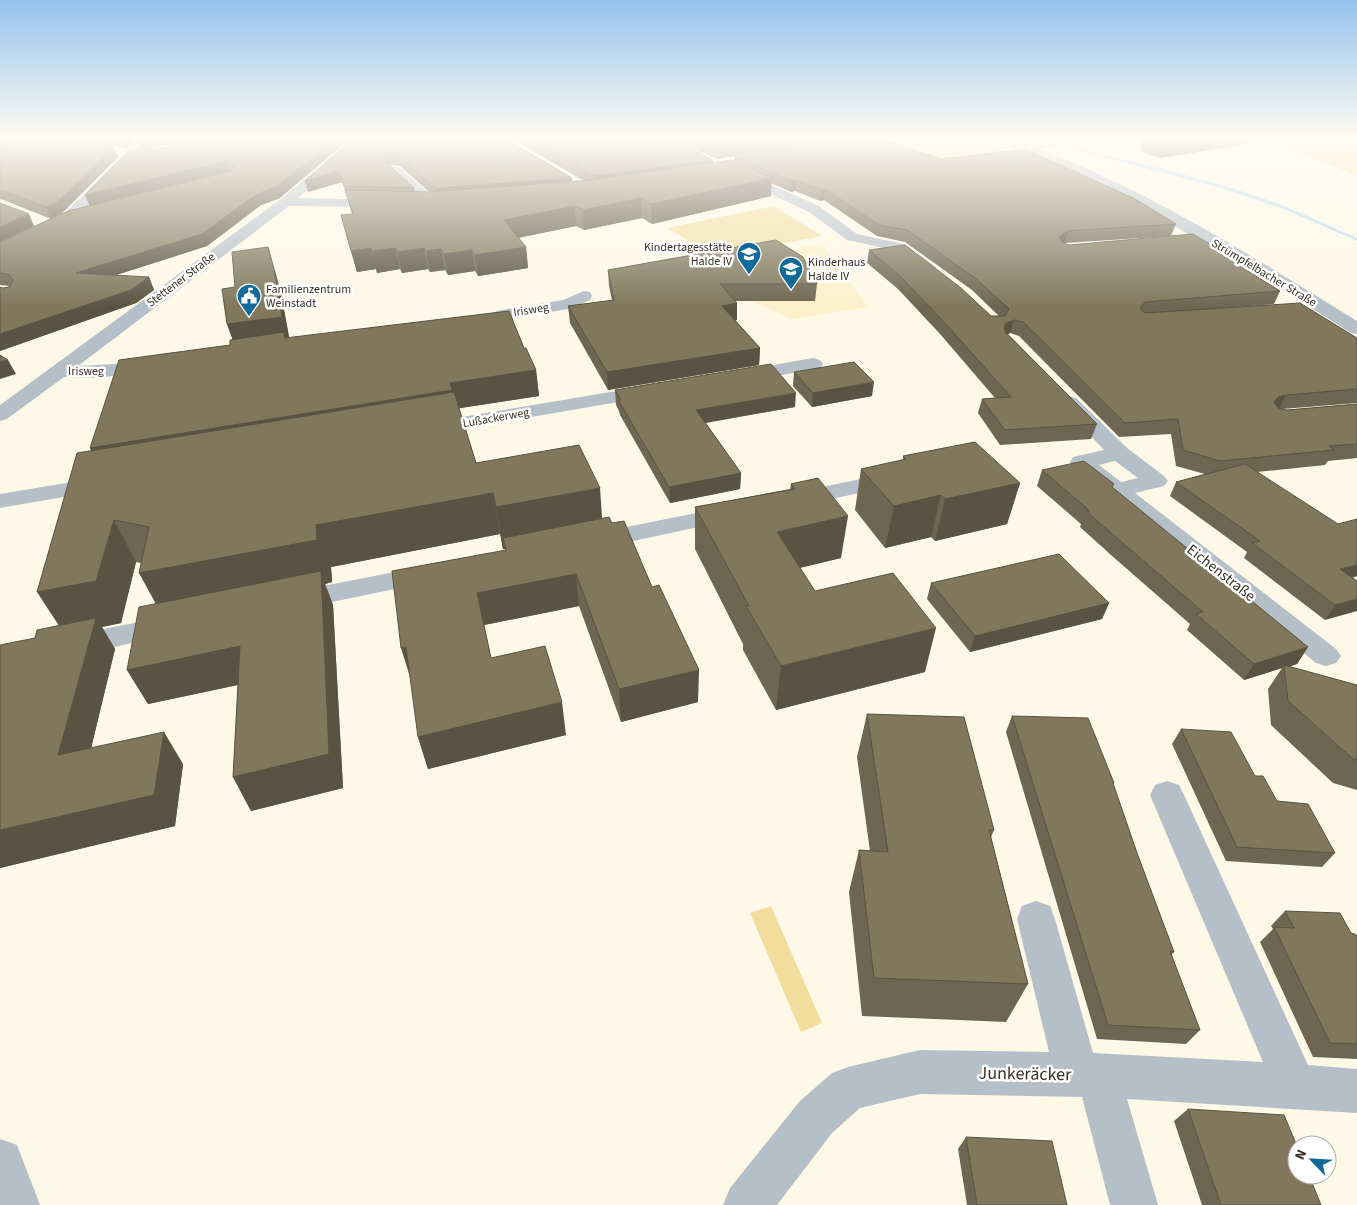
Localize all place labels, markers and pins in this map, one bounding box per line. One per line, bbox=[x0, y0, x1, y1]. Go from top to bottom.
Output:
place label: Kindertagesstätte Halde IV bbox=[644, 239, 733, 270]
school or university icon: Kindertagesstätte Halde IV bbox=[736, 241, 762, 275]
place label: Kinderhaus Halde IV bbox=[808, 254, 865, 285]
school or university icon: Kinderhaus Halde IV bbox=[778, 256, 804, 290]
place label: Familienzentrum Weinstadt bbox=[266, 281, 351, 312]
public building icon: Familienzentrum Weinstadt bbox=[236, 283, 262, 317]

